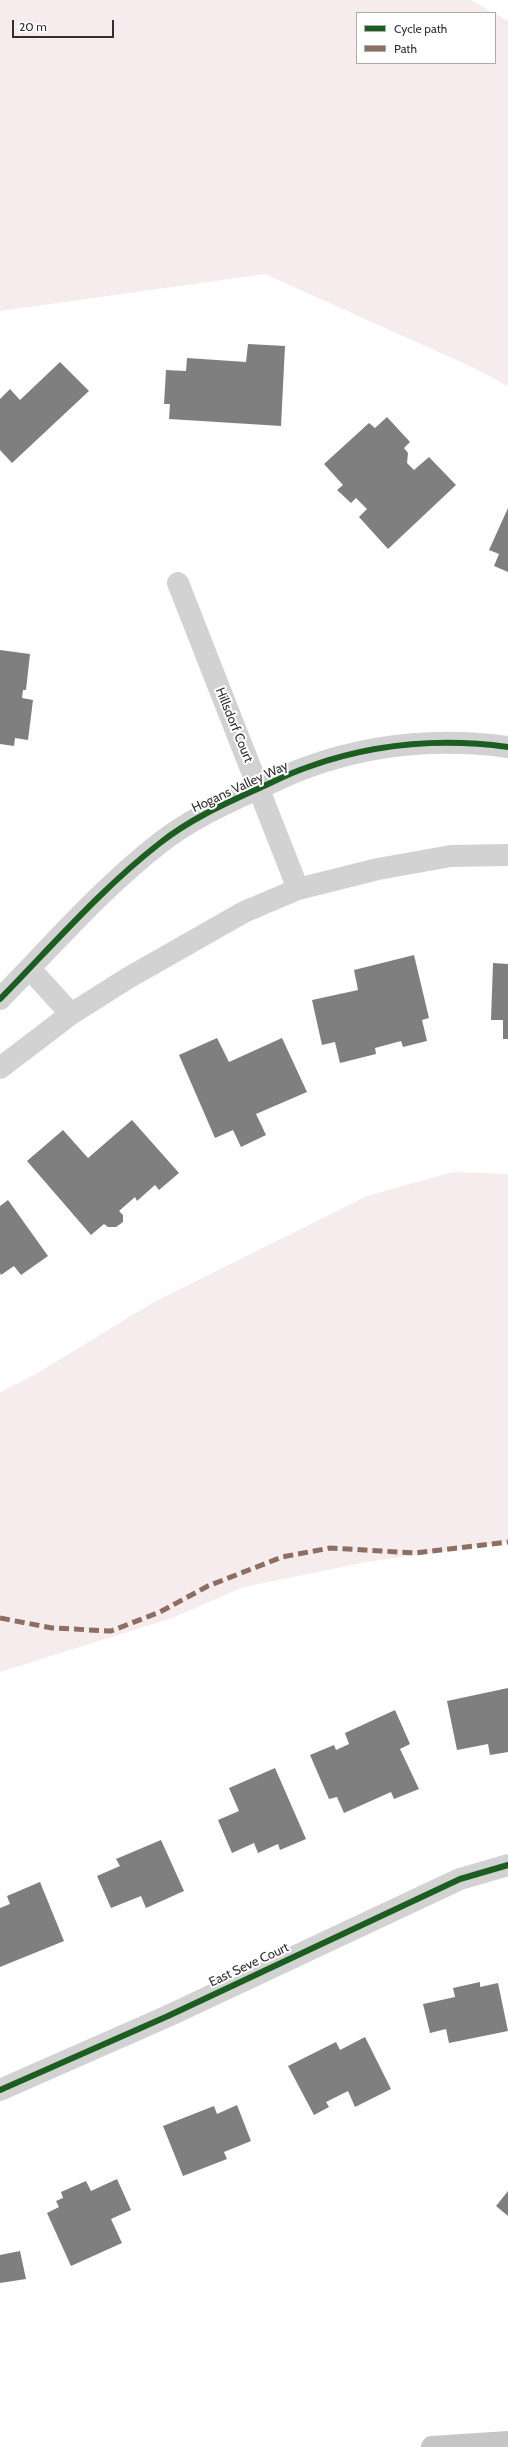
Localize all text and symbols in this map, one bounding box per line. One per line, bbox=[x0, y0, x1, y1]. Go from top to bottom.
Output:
scale bar bbox=[14, 12, 116, 38]
legend bbox=[356, 12, 496, 64]
text: 20 m bbox=[19, 19, 47, 34]
text: Cycle path bbox=[394, 21, 447, 36]
text: Path bbox=[394, 41, 417, 56]
street label: Hillsdorf Court bbox=[212, 685, 256, 765]
street label: Hogans Valley Way bbox=[189, 758, 291, 816]
street label: East Seve Court bbox=[207, 1940, 291, 1990]

